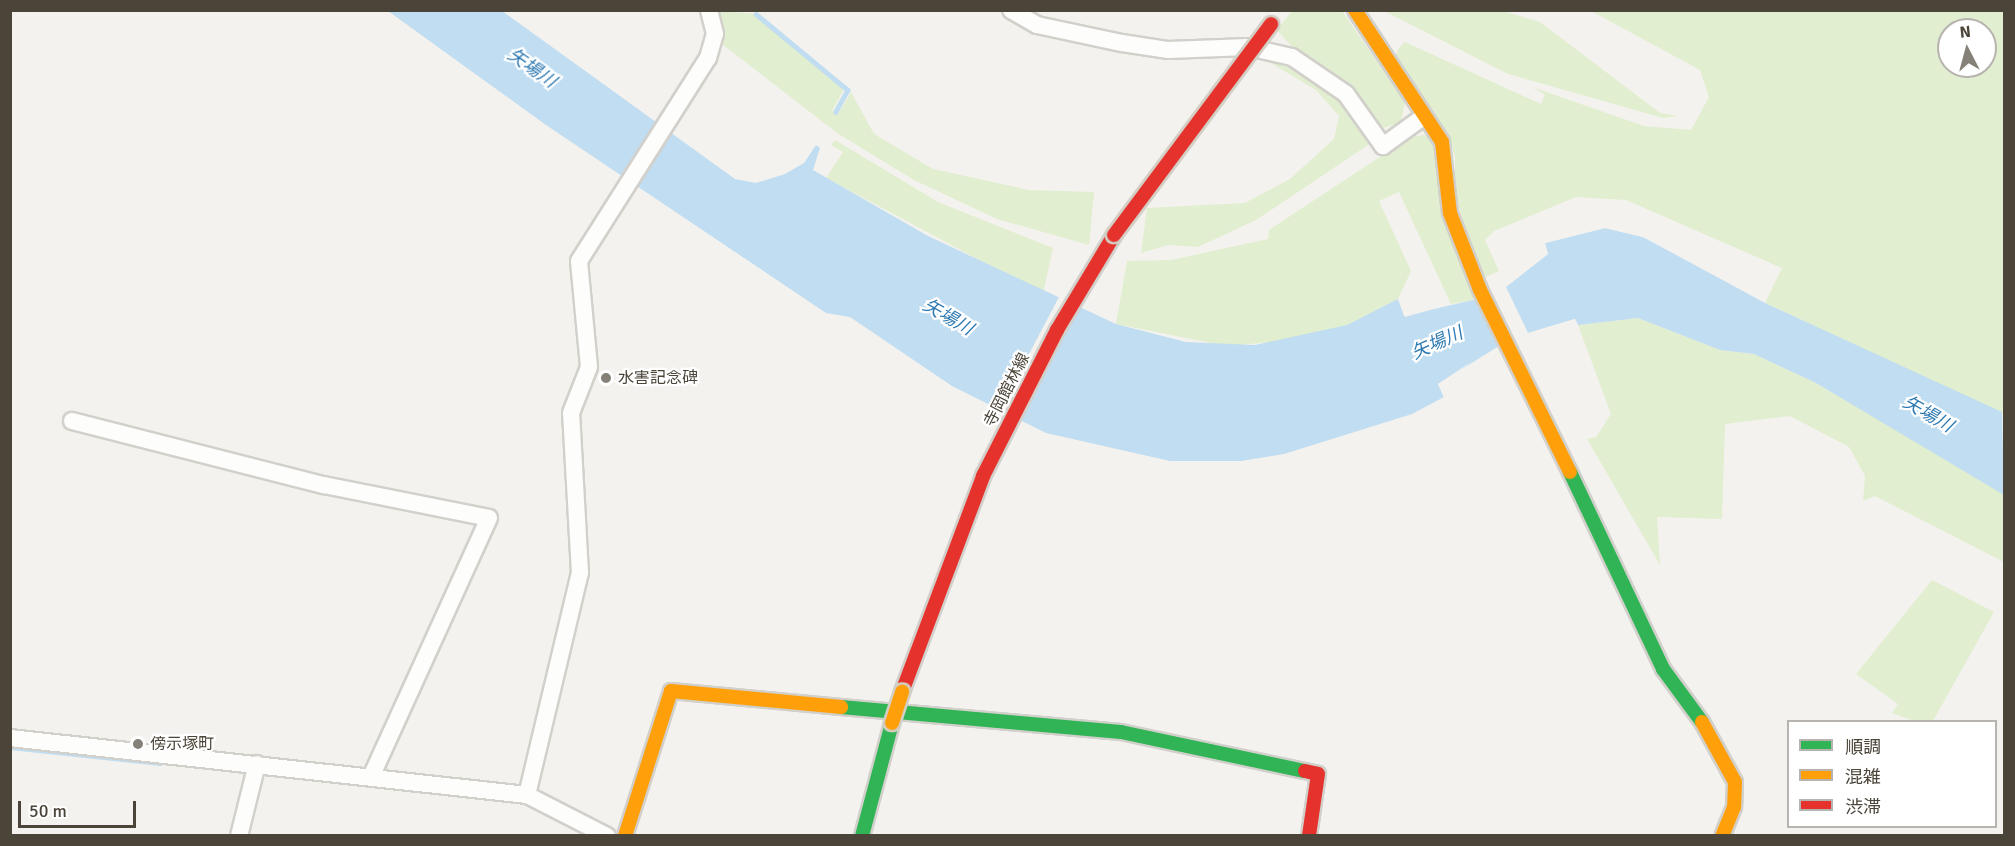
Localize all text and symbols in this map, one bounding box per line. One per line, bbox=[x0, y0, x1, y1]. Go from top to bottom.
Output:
north arrow bbox=[1937, 18, 1997, 78]
text: N bbox=[1959, 22, 1972, 43]
water label: 矢場川 bbox=[504, 44, 560, 92]
water label: 矢場川 bbox=[919, 294, 977, 340]
water label: 矢場川 bbox=[1408, 322, 1466, 364]
street label: 寺岡館林線 bbox=[980, 350, 1034, 430]
place label: 水害記念碑 bbox=[618, 368, 698, 388]
marker: 水害記念碑 bbox=[599, 371, 613, 385]
water label: 矢場川 bbox=[1899, 391, 1957, 437]
legend bbox=[1787, 720, 1997, 828]
place label: 傍示塚町 bbox=[150, 734, 214, 754]
text: 順調 bbox=[1845, 736, 1881, 758]
marker: 傍示塚町 bbox=[131, 737, 145, 751]
text: 混雑 bbox=[1845, 766, 1881, 788]
scale bar bbox=[21, 789, 140, 827]
text: 渋滞 bbox=[1845, 796, 1881, 818]
text: 50 m bbox=[29, 800, 67, 822]

